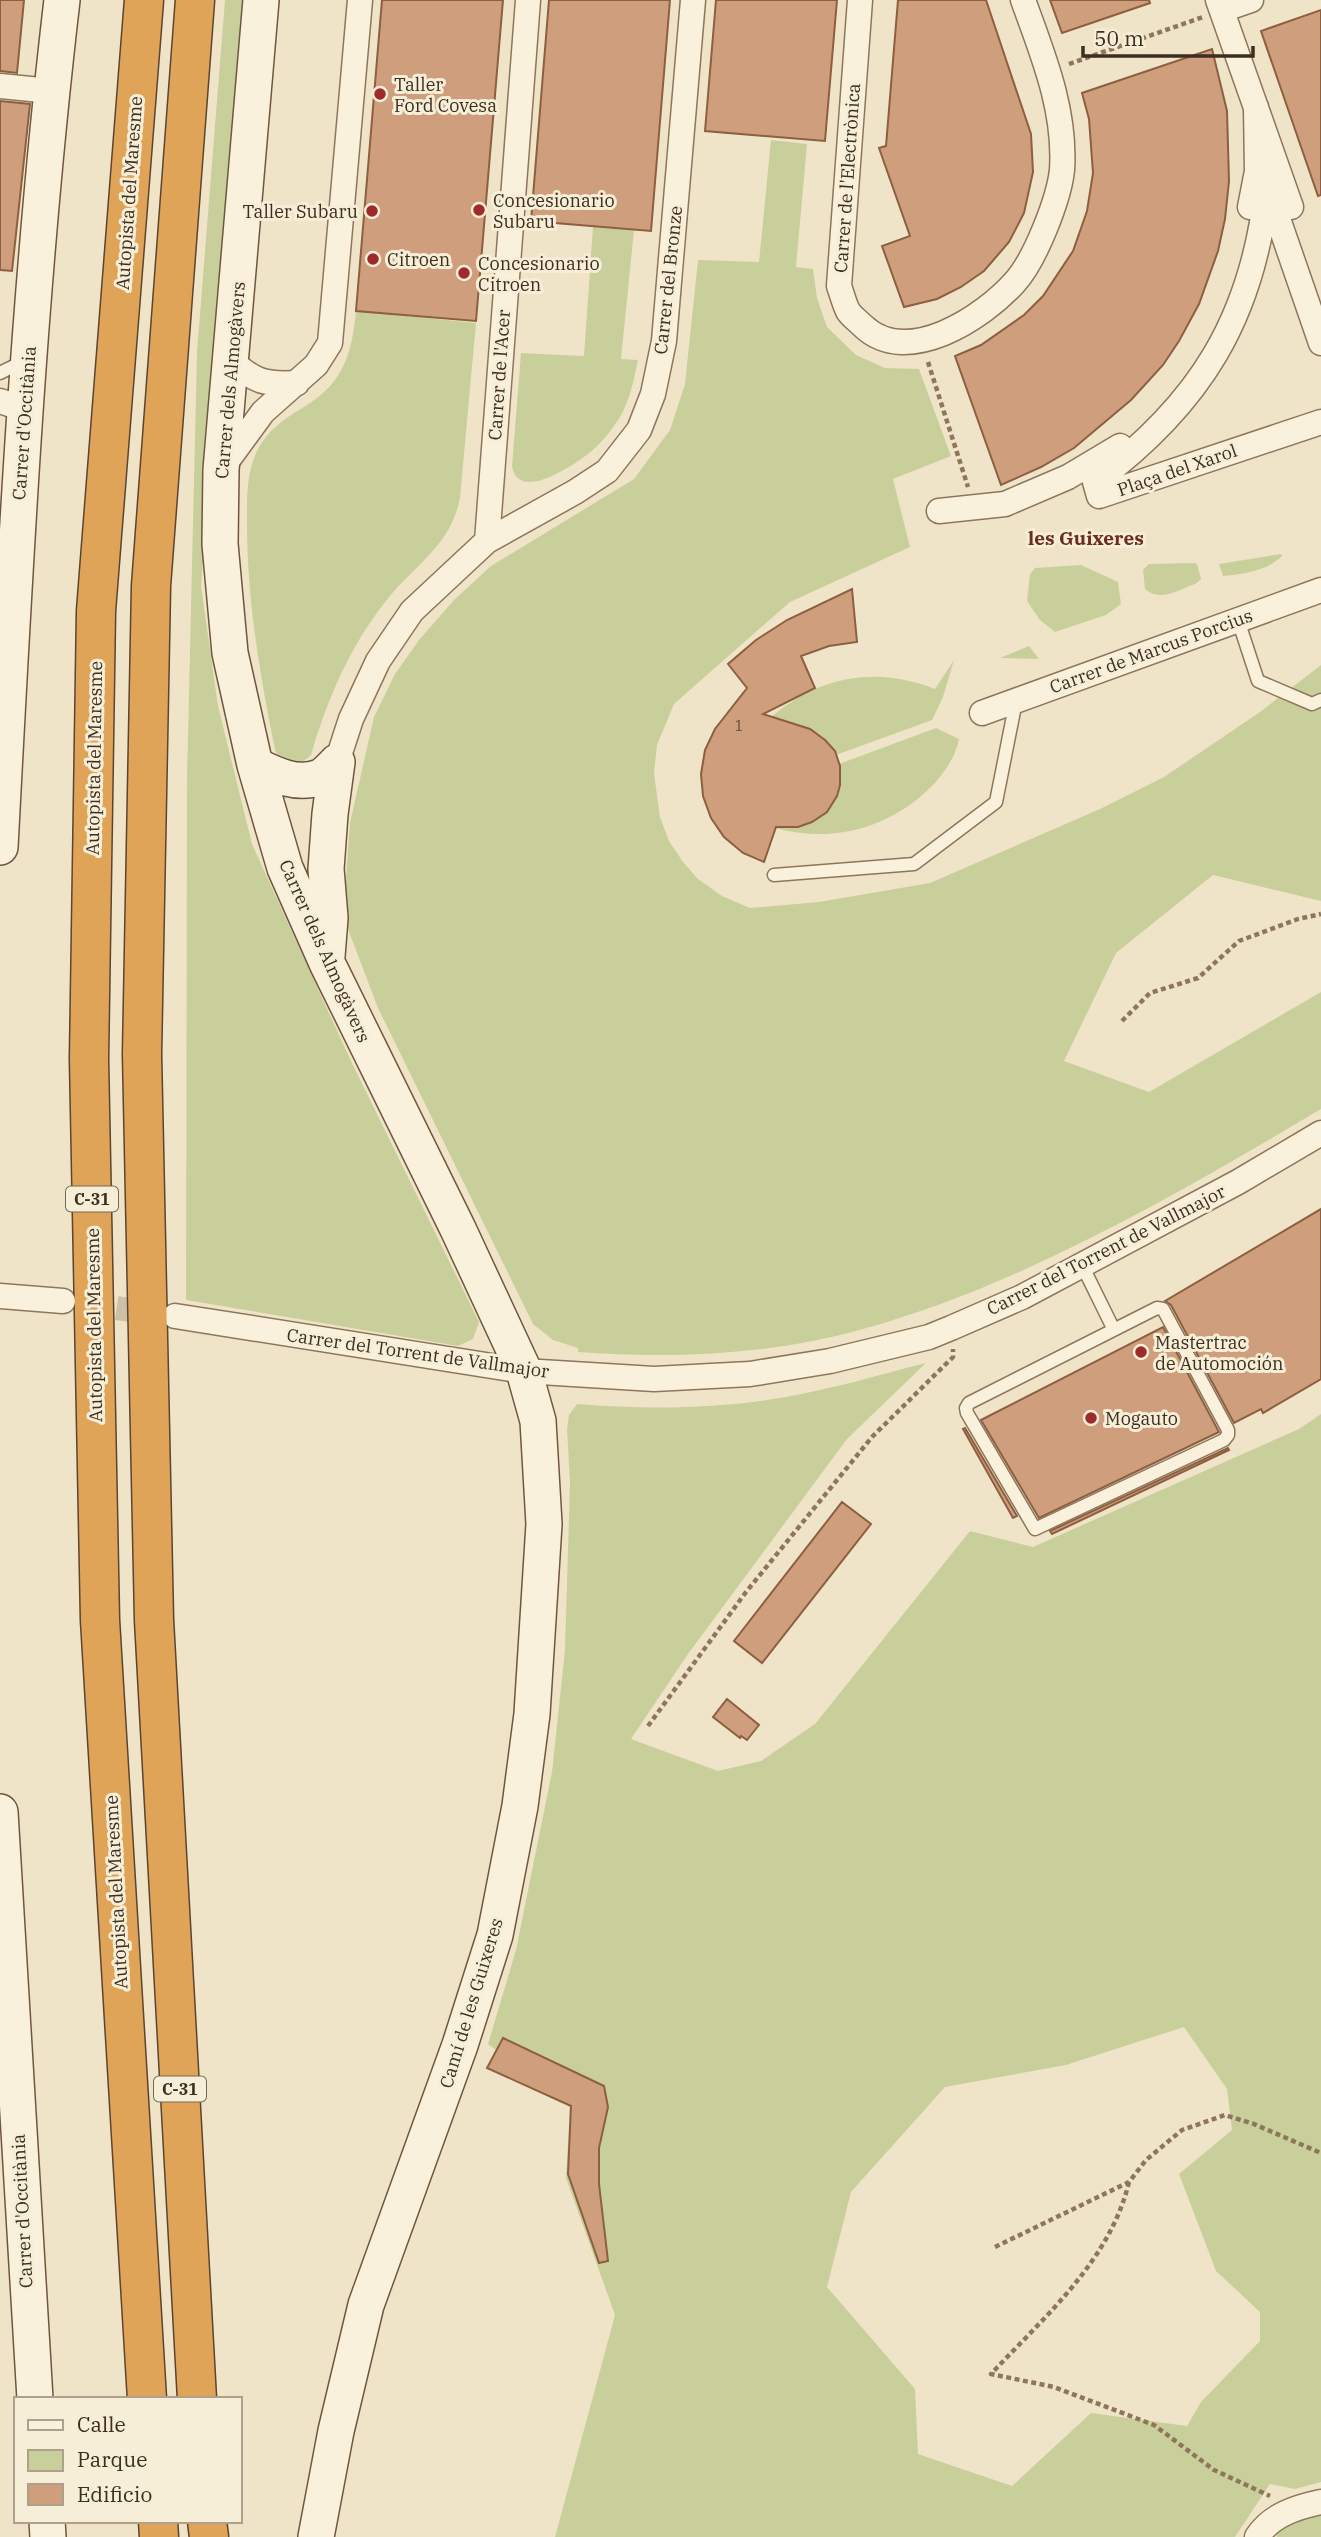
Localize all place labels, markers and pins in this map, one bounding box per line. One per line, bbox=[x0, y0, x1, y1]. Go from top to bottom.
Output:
place label: Taller Ford Covesa bbox=[394, 73, 497, 117]
marker: Taller Ford Covesa bbox=[372, 86, 388, 102]
place label: Concesionario Subaru bbox=[493, 189, 615, 233]
place label: Taller Subaru bbox=[243, 200, 358, 223]
marker: Concesionario Subaru bbox=[471, 202, 487, 218]
marker: Taller Subaru bbox=[364, 203, 380, 219]
place label: Citroen bbox=[387, 248, 450, 271]
marker: Citroen bbox=[365, 251, 381, 267]
place label: Concesionario Citroen bbox=[478, 252, 600, 296]
marker: Concesionario Citroen bbox=[456, 265, 472, 281]
place label: Mastertrac de Automoción bbox=[1155, 1331, 1284, 1375]
marker: Mastertrac de Automoción bbox=[1133, 1344, 1149, 1360]
place label: Mogauto bbox=[1105, 1407, 1178, 1430]
marker: Mogauto bbox=[1083, 1410, 1099, 1426]

